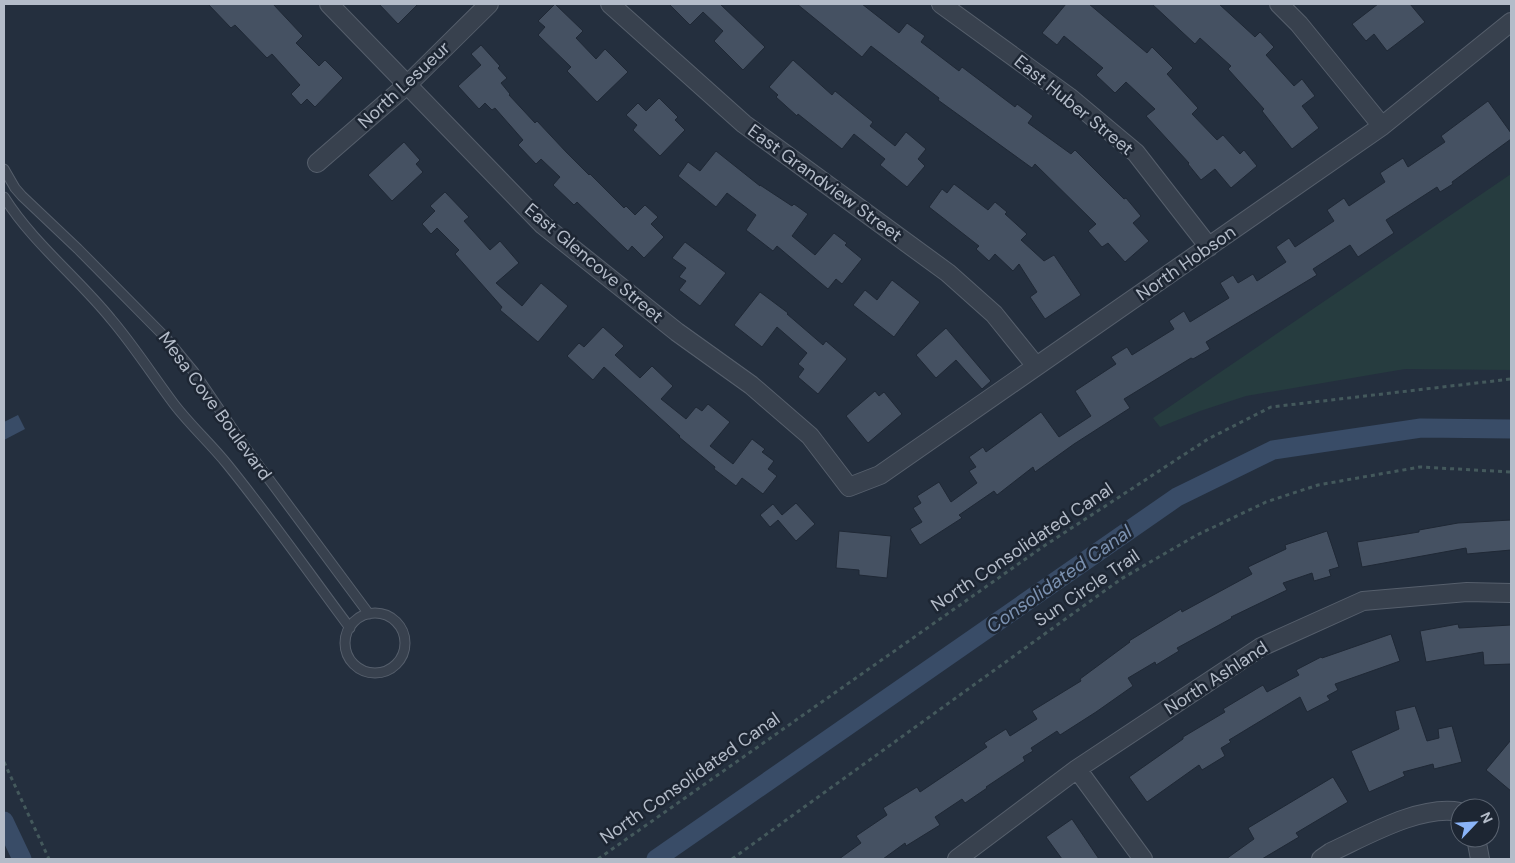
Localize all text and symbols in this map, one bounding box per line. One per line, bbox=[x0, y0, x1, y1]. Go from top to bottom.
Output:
street label: North Lesueur bbox=[353, 36, 456, 134]
street label: East Huber Street bbox=[1009, 49, 1139, 161]
street label: East Grandview Street bbox=[743, 119, 907, 247]
street label: East Glencove Street bbox=[520, 198, 668, 328]
street label: North Hobson bbox=[1132, 220, 1240, 306]
street label: Mesa Cove Boulevard bbox=[153, 327, 277, 485]
street label: North Consolidated Canal bbox=[927, 478, 1117, 616]
water label: Consolidated Canal bbox=[982, 520, 1136, 638]
street label: Sun Circle Trail bbox=[1029, 544, 1145, 632]
street label: North Ashland bbox=[1160, 636, 1272, 720]
street label: North Consolidated Canal bbox=[595, 707, 785, 849]
north arrow bbox=[1450, 798, 1500, 848]
text: N bbox=[1476, 809, 1497, 826]

